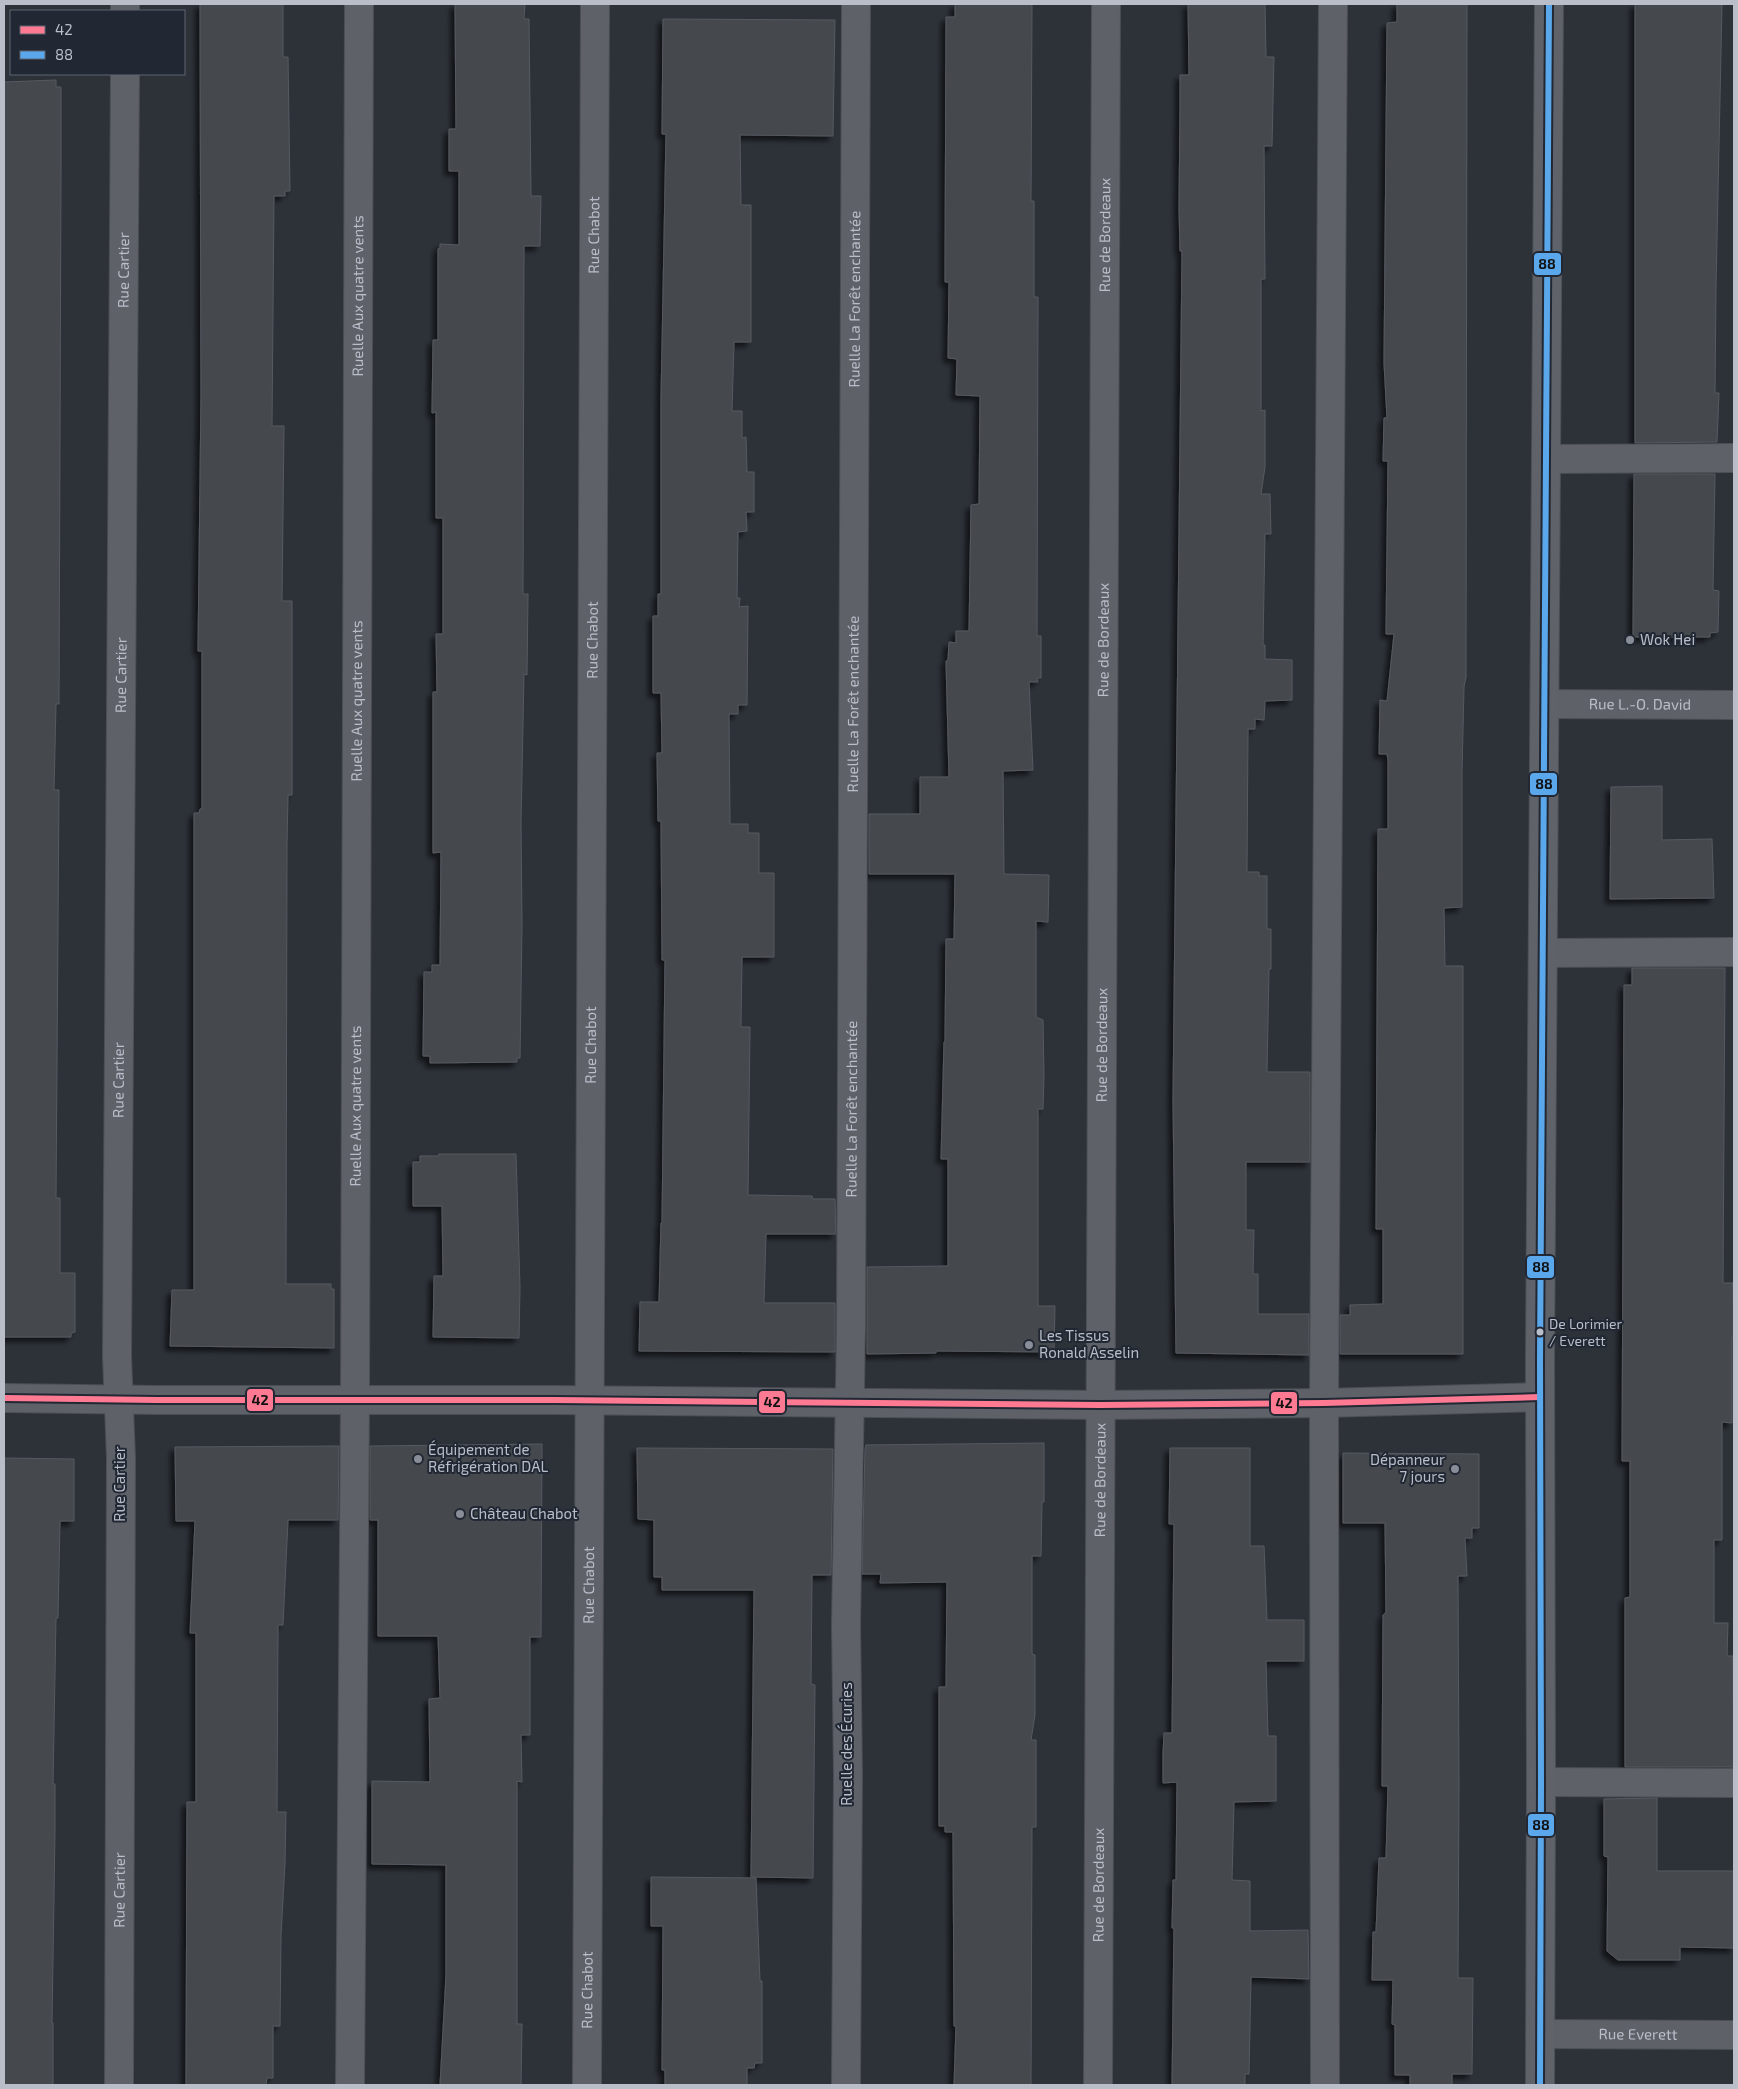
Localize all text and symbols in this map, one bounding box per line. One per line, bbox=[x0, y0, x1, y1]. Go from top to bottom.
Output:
legend bbox=[10, 10, 185, 75]
text: 42 bbox=[55, 20, 73, 38]
text: 88 bbox=[55, 45, 73, 63]
street label: Rue de Bordeaux bbox=[1095, 178, 1113, 292]
street label: Rue Chabot bbox=[584, 196, 602, 274]
street label: Ruelle La Forêt enchantée bbox=[845, 211, 863, 387]
street label: Ruelle Aux quatre vents bbox=[348, 215, 366, 377]
street label: Rue Cartier bbox=[114, 232, 132, 308]
line badge: 88 bbox=[1533, 252, 1562, 276]
text: 88 bbox=[1538, 255, 1556, 272]
street label: Rue de Bordeaux bbox=[1093, 583, 1112, 697]
street label: Rue Chabot bbox=[582, 601, 601, 679]
street label: Ruelle La Forêt enchantée bbox=[843, 616, 862, 792]
street label: Ruelle Aux quatre vents bbox=[347, 620, 365, 782]
place label: Wok Hei bbox=[1640, 630, 1695, 648]
marker: Wok Hei bbox=[1624, 634, 1636, 646]
street label: Rue Cartier bbox=[111, 637, 129, 713]
street label: Rue L.-O. David bbox=[1589, 694, 1691, 713]
line badge: 88 bbox=[1529, 772, 1558, 796]
text: 88 bbox=[1535, 775, 1553, 792]
street label: Rue de Bordeaux bbox=[1092, 988, 1110, 1102]
street label: Rue Chabot bbox=[581, 1006, 599, 1084]
street label: Ruelle La Forêt enchantée bbox=[841, 1021, 860, 1197]
street label: Ruelle Aux quatre vents bbox=[346, 1025, 364, 1187]
street label: Rue Cartier bbox=[108, 1042, 127, 1118]
line badge: 88 bbox=[1526, 1255, 1555, 1279]
text: 88 bbox=[1532, 1258, 1550, 1275]
place label: De Lorimier / Everett bbox=[1549, 1315, 1622, 1349]
place label: Les Tissus Ronald Asselin bbox=[1039, 1326, 1139, 1361]
marker: De Lorimier / Everett bbox=[1535, 1327, 1545, 1337]
marker: Les Tissus Ronald Asselin bbox=[1023, 1339, 1035, 1351]
line badge: 42 bbox=[246, 1388, 274, 1412]
line badge: 42 bbox=[758, 1390, 786, 1414]
text: 42 bbox=[251, 1391, 269, 1408]
line badge: 42 bbox=[1270, 1391, 1298, 1415]
text: 42 bbox=[763, 1393, 781, 1410]
text: 42 bbox=[1275, 1394, 1293, 1411]
street label: Rue de Bordeaux bbox=[1090, 1423, 1109, 1537]
place label: Équipement de Réfrigération DAL bbox=[428, 1440, 549, 1475]
street label: Rue Cartier bbox=[110, 1446, 128, 1522]
place label: Dépanneur 7 jours bbox=[1370, 1450, 1445, 1486]
marker: Équipement de Réfrigération DAL bbox=[412, 1453, 424, 1465]
marker: Dépanneur 7 jours bbox=[1449, 1463, 1461, 1475]
place label: Château Chabot bbox=[470, 1504, 578, 1522]
marker: Château Chabot bbox=[454, 1508, 466, 1520]
street label: Rue Chabot bbox=[579, 1546, 597, 1624]
street label: Ruelle des Écuries bbox=[837, 1682, 855, 1806]
line badge: 88 bbox=[1527, 1813, 1555, 1837]
text: 88 bbox=[1532, 1816, 1550, 1833]
street label: Rue de Bordeaux bbox=[1089, 1828, 1107, 1942]
street label: Rue Cartier bbox=[110, 1852, 128, 1928]
street label: Rue Chabot bbox=[577, 1951, 596, 2029]
street label: Rue Everett bbox=[1598, 2024, 1678, 2043]

